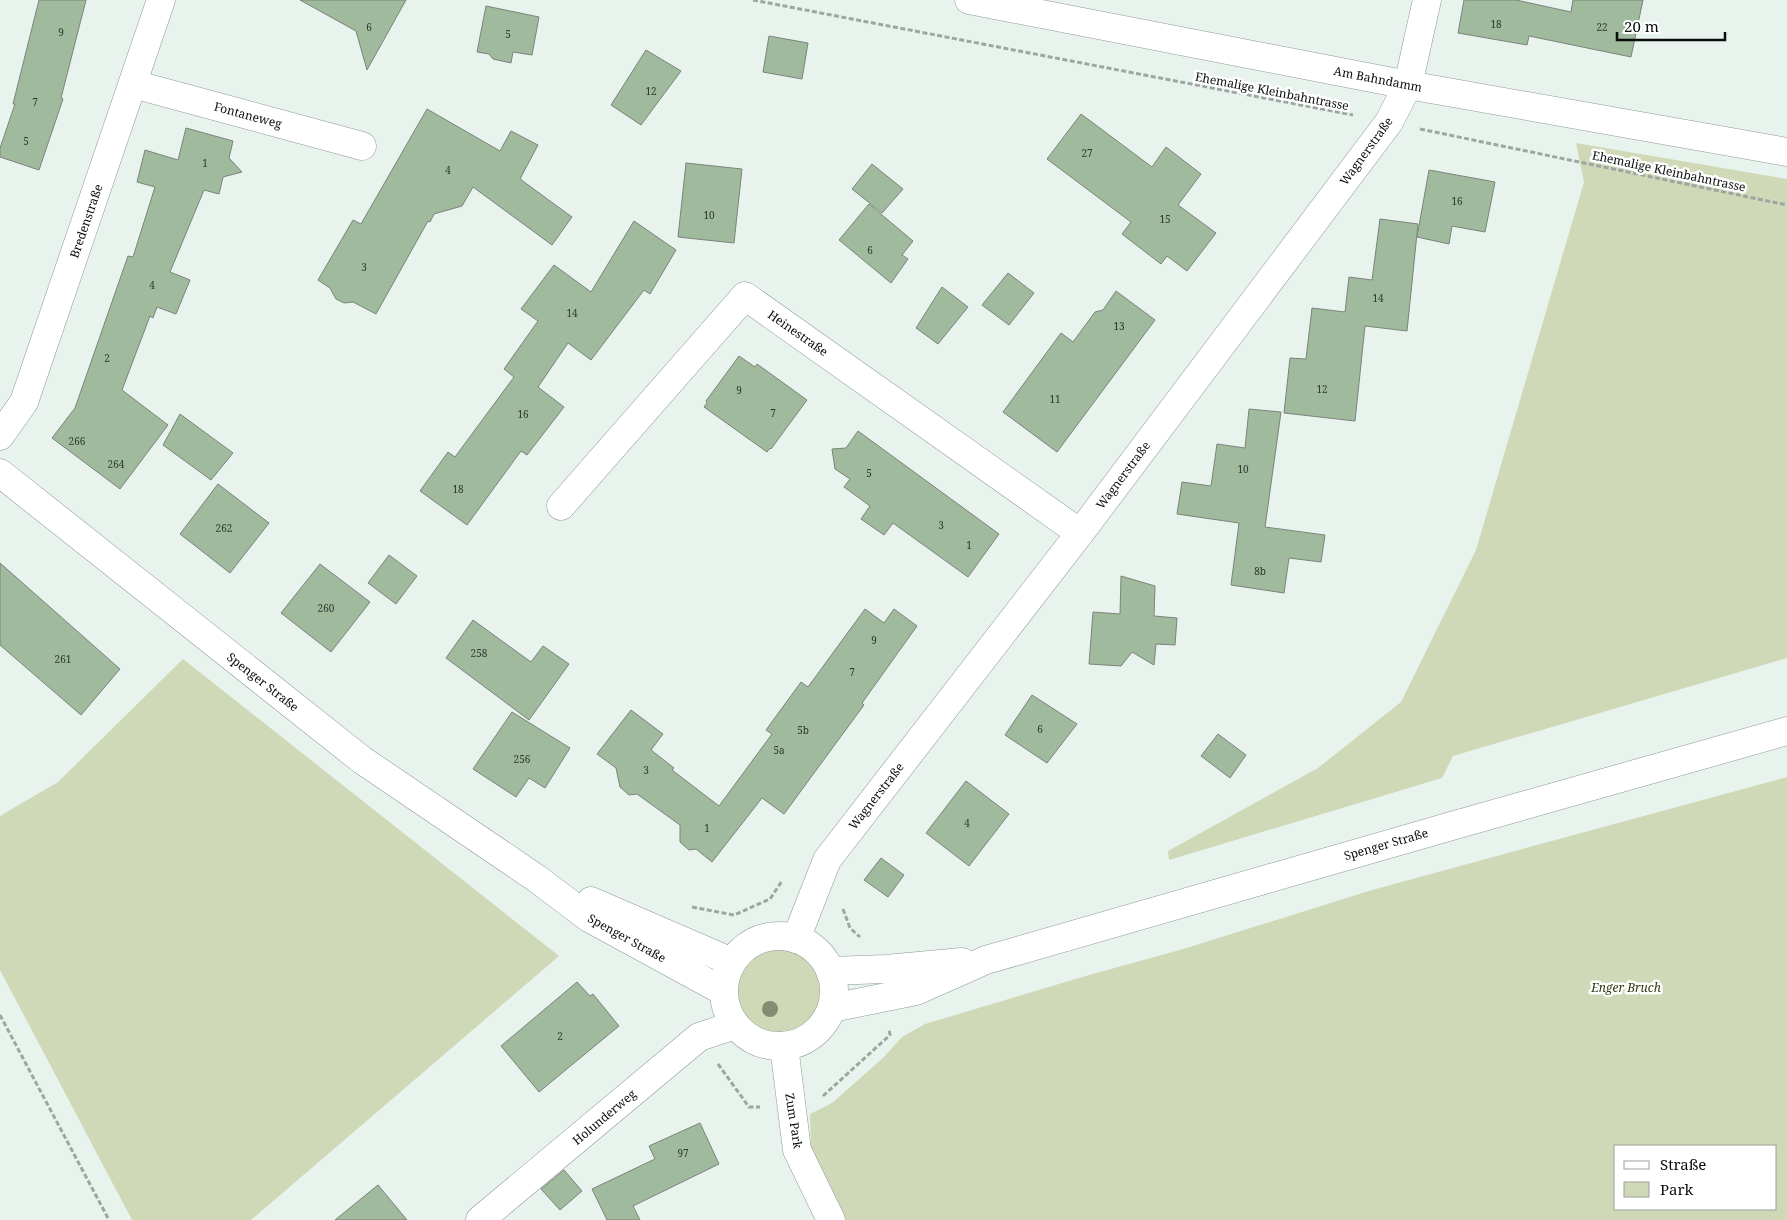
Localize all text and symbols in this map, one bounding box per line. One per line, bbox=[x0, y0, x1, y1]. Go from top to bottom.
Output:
scale bar bbox=[1617, 10, 1724, 42]
text: 20 m bbox=[1624, 16, 1659, 36]
house number: 18 bbox=[1490, 17, 1502, 31]
house number: 6 bbox=[366, 20, 372, 34]
house number: 22 bbox=[1596, 20, 1608, 34]
house number: 9 bbox=[58, 25, 64, 39]
house number: 5 bbox=[505, 27, 511, 41]
street label: Am Bahndamm bbox=[1332, 62, 1424, 96]
street label: Ehemalige Kleinbahntrasse bbox=[1194, 68, 1350, 114]
house number: 12 bbox=[645, 84, 657, 98]
house number: 7 bbox=[32, 95, 38, 109]
street label: Fontaneweg bbox=[212, 98, 284, 132]
street label: Wagnerstraße bbox=[1335, 113, 1397, 189]
house number: 5 bbox=[23, 134, 29, 148]
house number: 27 bbox=[1081, 146, 1093, 160]
street label: Ehemalige Kleinbahntrasse bbox=[1591, 146, 1747, 196]
house number: 1 bbox=[202, 156, 208, 170]
house number: 4 bbox=[445, 163, 451, 177]
street label: Bredenstraße bbox=[65, 182, 107, 260]
house number: 16 bbox=[1451, 194, 1463, 208]
house number: 10 bbox=[703, 208, 715, 222]
house number: 15 bbox=[1159, 212, 1171, 226]
house number: 6 bbox=[867, 243, 873, 257]
house number: 3 bbox=[361, 260, 367, 274]
house number: 4 bbox=[149, 278, 155, 292]
house number: 14 bbox=[1372, 291, 1384, 305]
house number: 14 bbox=[566, 306, 578, 320]
street label: Heinestraße bbox=[764, 306, 832, 360]
house number: 13 bbox=[1113, 319, 1125, 333]
house number: 2 bbox=[104, 351, 110, 365]
house number: 12 bbox=[1316, 382, 1328, 396]
house number: 9 bbox=[736, 383, 742, 397]
house number: 11 bbox=[1049, 392, 1061, 406]
house number: 7 bbox=[770, 406, 776, 420]
house number: 16 bbox=[517, 407, 529, 421]
house number: 266 bbox=[69, 434, 86, 448]
street label: Wagnerstraße bbox=[1092, 438, 1154, 512]
house number: 264 bbox=[108, 457, 125, 471]
house number: 10 bbox=[1237, 462, 1249, 476]
house number: 5 bbox=[866, 466, 872, 480]
house number: 18 bbox=[452, 482, 464, 496]
house number: 3 bbox=[938, 518, 944, 532]
house number: 262 bbox=[216, 521, 232, 535]
house number: 1 bbox=[966, 538, 972, 552]
house number: 8b bbox=[1254, 564, 1266, 578]
house number: 260 bbox=[318, 601, 335, 615]
house number: 9 bbox=[871, 633, 877, 647]
house number: 258 bbox=[471, 646, 488, 660]
street label: Spenger Straße bbox=[224, 649, 302, 715]
house number: 261 bbox=[55, 652, 71, 666]
house number: 7 bbox=[849, 665, 855, 679]
house number: 6 bbox=[1037, 722, 1043, 736]
house number: 5b bbox=[797, 723, 809, 737]
house number: 5a bbox=[773, 743, 785, 757]
house number: 256 bbox=[514, 752, 531, 766]
street label: Wagnerstraße bbox=[844, 759, 908, 833]
house number: 3 bbox=[643, 763, 649, 777]
house number: 4 bbox=[964, 816, 970, 830]
house number: 1 bbox=[704, 821, 710, 835]
street label: Spenger Straße bbox=[1342, 824, 1430, 864]
street label: Spenger Straße bbox=[585, 910, 669, 966]
park label: Enger Bruch bbox=[1590, 979, 1661, 996]
house number: 2 bbox=[557, 1029, 563, 1043]
street label: Holunderweg bbox=[569, 1085, 640, 1149]
street label: Zum Park bbox=[781, 1092, 807, 1151]
legend bbox=[1614, 1145, 1777, 1210]
house number: 97 bbox=[677, 1146, 689, 1160]
text: Straße bbox=[1660, 1154, 1706, 1174]
text: Park bbox=[1660, 1179, 1694, 1199]

